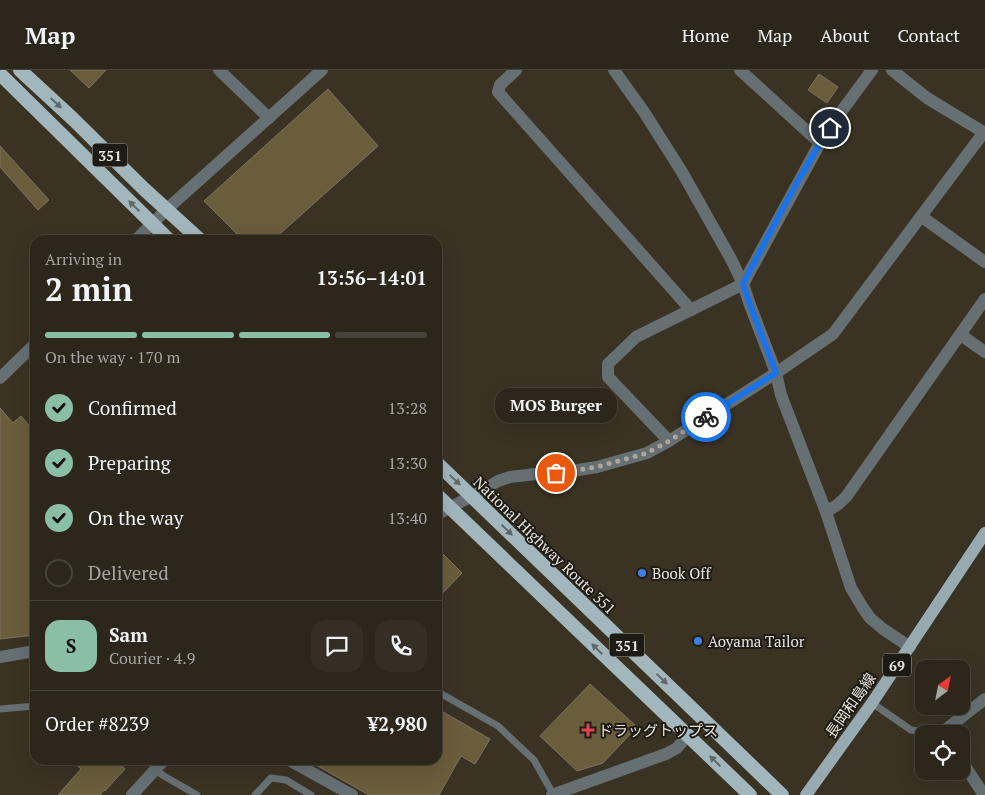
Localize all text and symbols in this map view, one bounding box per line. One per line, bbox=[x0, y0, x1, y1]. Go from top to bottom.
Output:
text: Map bbox=[25, 19, 75, 51]
text: Home bbox=[682, 23, 729, 47]
text: Map bbox=[757, 23, 792, 47]
text: About bbox=[820, 23, 869, 47]
text: Contact bbox=[897, 23, 960, 47]
one-way arrow bbox=[50, 97, 62, 109]
pin bbox=[809, 107, 851, 149]
icon: home bbox=[816, 114, 844, 142]
road number: 351 bbox=[92, 144, 128, 166]
one-way arrow bbox=[128, 200, 140, 212]
text: Arriving in bbox=[45, 248, 122, 270]
text: 13:56–14:01 bbox=[316, 265, 427, 290]
text: 2 min bbox=[45, 268, 133, 310]
text: On the way · 170 m bbox=[45, 346, 180, 368]
callout: MOS Burger bbox=[495, 388, 617, 423]
courier bbox=[681, 392, 731, 442]
icon: check bbox=[45, 394, 73, 422]
text: MOS Burger bbox=[510, 394, 602, 416]
text: Confirmed bbox=[88, 395, 177, 420]
text: 13:28 bbox=[388, 397, 427, 419]
icon: bike bbox=[692, 403, 720, 431]
icon: check bbox=[45, 449, 73, 477]
text: Preparing bbox=[88, 450, 171, 475]
text: 13:30 bbox=[388, 452, 427, 474]
pin bbox=[535, 452, 577, 494]
icon: bag bbox=[542, 459, 570, 487]
street label: National Highway Route 351 bbox=[470, 472, 620, 618]
one-way arrow bbox=[448, 474, 460, 486]
icon: check bbox=[45, 504, 73, 532]
text: On the way bbox=[88, 505, 183, 530]
text: 13:40 bbox=[388, 507, 427, 529]
one-way arrow bbox=[500, 524, 512, 536]
text: Delivered bbox=[88, 560, 169, 585]
place label: Book Off bbox=[652, 563, 711, 583]
marker: Book Off bbox=[636, 567, 648, 579]
button: chat bbox=[311, 620, 363, 672]
button: phone bbox=[375, 620, 427, 672]
text: Sam bbox=[109, 622, 148, 647]
place label: Aoyama Tailor bbox=[708, 631, 805, 651]
text: S bbox=[66, 633, 76, 658]
road number: 351 bbox=[610, 634, 644, 656]
marker: Aoyama Tailor bbox=[692, 635, 704, 647]
one-way arrow bbox=[592, 643, 604, 655]
text: Courier · 4.9 bbox=[109, 647, 195, 669]
road number: 69 bbox=[883, 654, 911, 676]
north arrow bbox=[915, 660, 970, 715]
map controls bbox=[915, 660, 970, 780]
street label: 長岡和島線 bbox=[820, 669, 880, 741]
one-way arrow bbox=[655, 673, 667, 685]
text: Order #8239 bbox=[45, 711, 149, 736]
text: ¥2,980 bbox=[368, 711, 427, 736]
place label: ドラッグトップス bbox=[598, 720, 718, 740]
marker: ドラッグトップス bbox=[582, 724, 594, 736]
button: locate bbox=[915, 725, 970, 780]
one-way arrow bbox=[709, 755, 721, 767]

